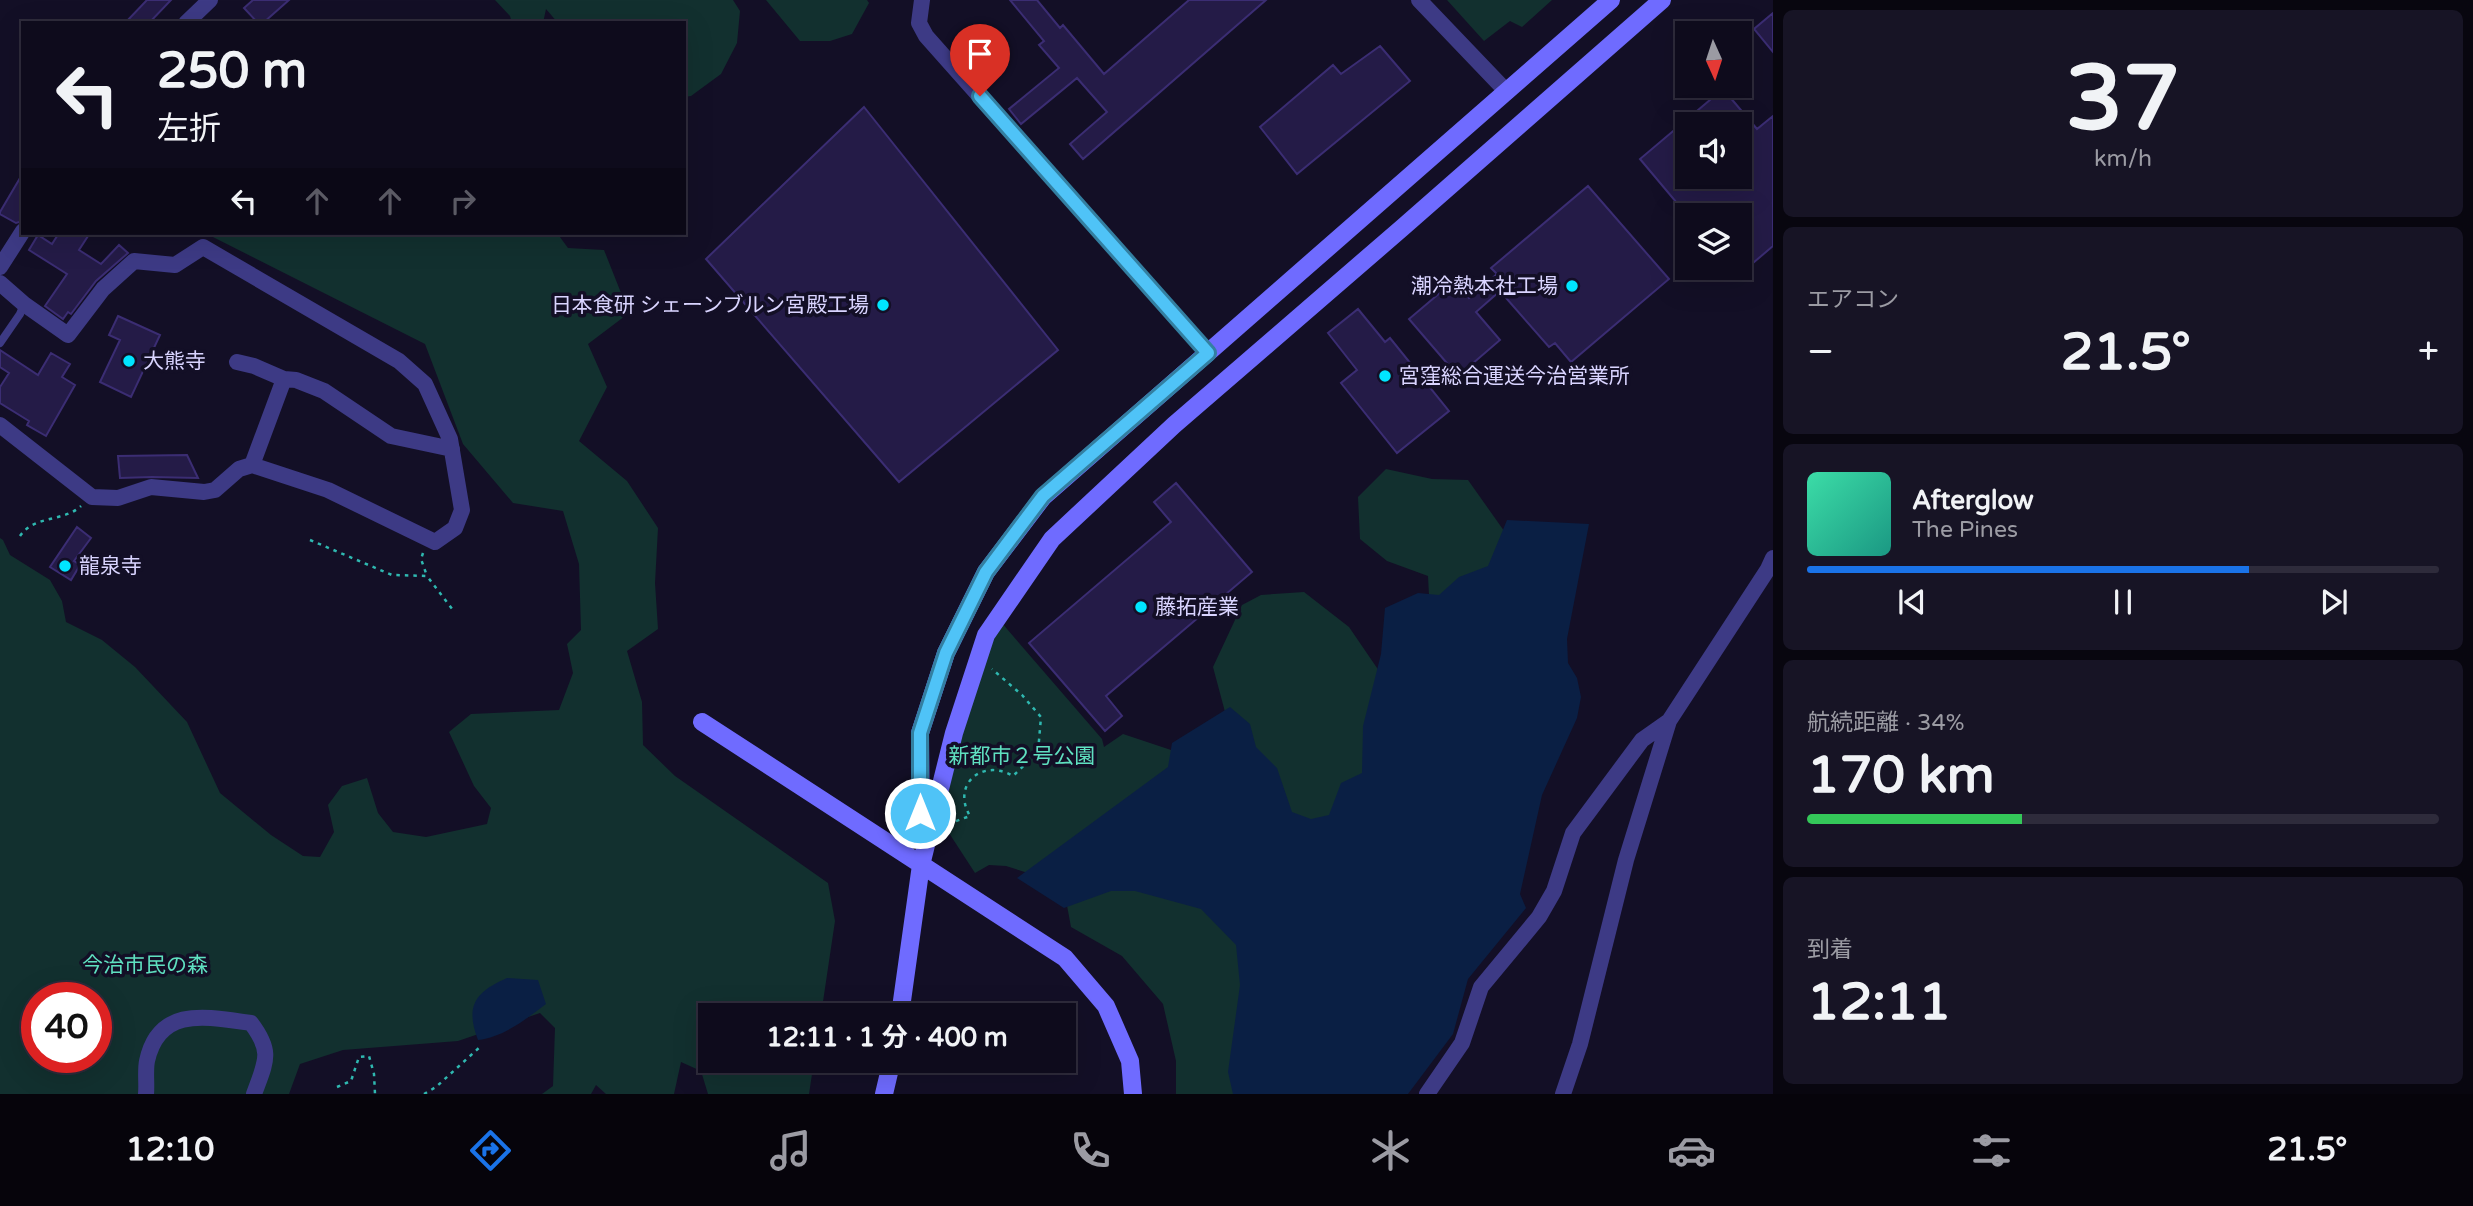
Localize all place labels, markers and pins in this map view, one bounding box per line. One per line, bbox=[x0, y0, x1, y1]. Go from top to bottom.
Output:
pin bbox=[950, 24, 1010, 96]
place label: 潮冷熱本社工場 bbox=[1411, 274, 1558, 299]
marker: 潮冷熱本社工場 bbox=[1564, 278, 1580, 294]
place label: 日本食研 シェーンブルン宮殿工場 bbox=[551, 293, 869, 318]
marker: 日本食研 シェーンブルン宮殿工場 bbox=[875, 297, 891, 313]
place label: 大熊寺 bbox=[143, 349, 206, 374]
marker: 大熊寺 bbox=[121, 353, 137, 369]
place label: 宮窪総合運送今治営業所 bbox=[1399, 364, 1630, 389]
marker: 宮窪総合運送今治営業所 bbox=[1377, 368, 1393, 384]
place label: 龍泉寺 bbox=[79, 554, 142, 579]
marker: 龍泉寺 bbox=[57, 558, 73, 574]
place label: 藤拓産業 bbox=[1155, 595, 1239, 620]
marker: 藤拓産業 bbox=[1133, 599, 1149, 615]

